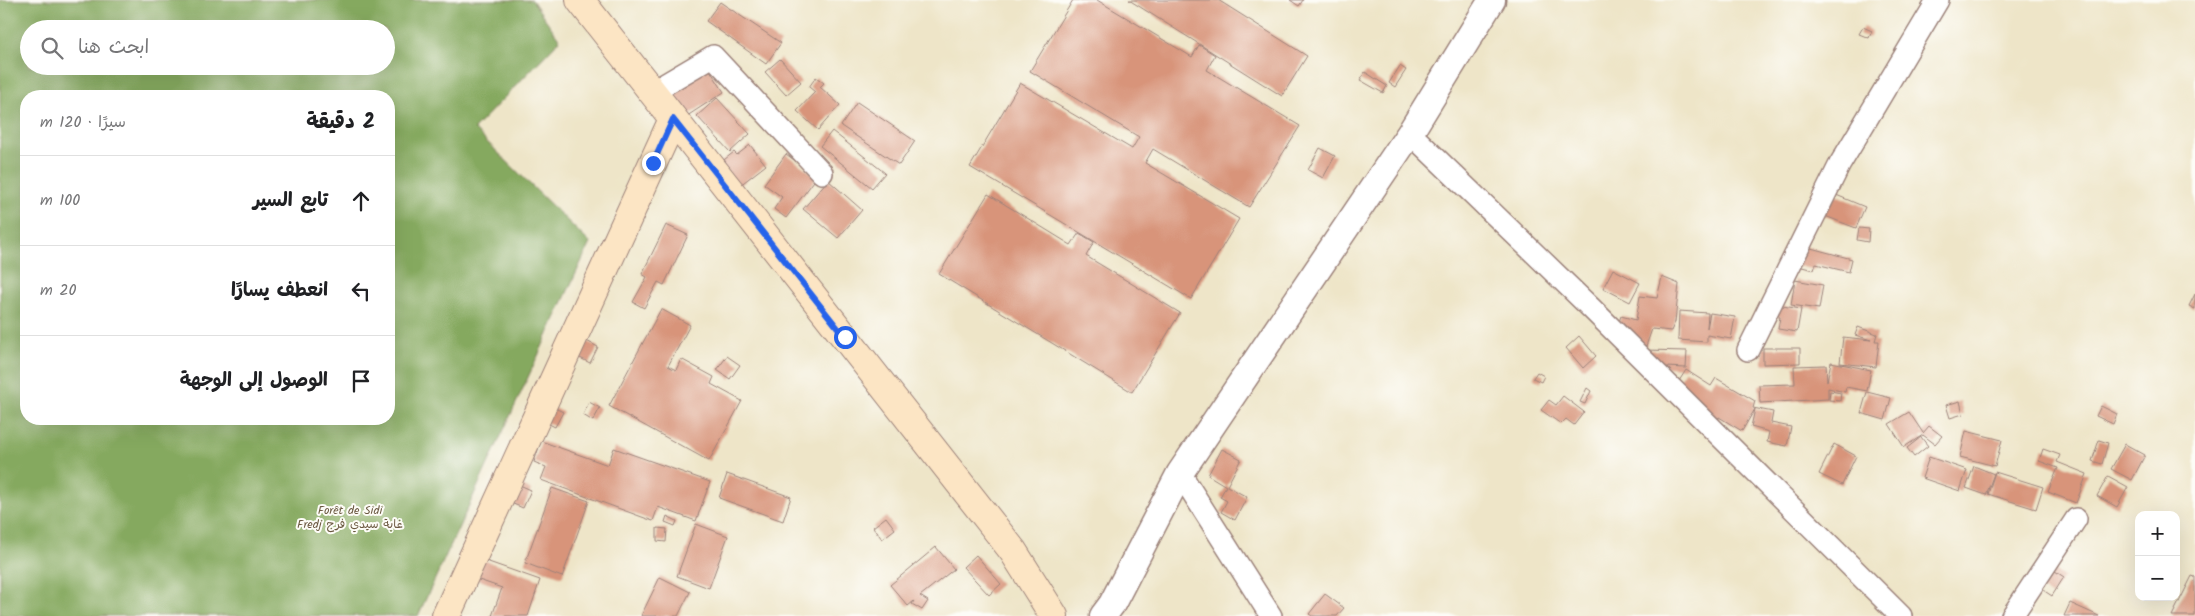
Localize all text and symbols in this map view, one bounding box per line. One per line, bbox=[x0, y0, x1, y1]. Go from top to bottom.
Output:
search box bbox=[20, 20, 395, 75]
text: ابحث هنا bbox=[78, 33, 149, 63]
icon: search bbox=[38, 34, 66, 62]
text: 2 دقيقة bbox=[306, 106, 375, 139]
text: سيرًا · 120 m bbox=[40, 110, 126, 135]
route end bbox=[642, 152, 665, 175]
text: تابع السير bbox=[253, 186, 328, 216]
icon: ahead bbox=[347, 187, 375, 215]
text: 100 m bbox=[40, 188, 80, 213]
text: انعطف يسارًا bbox=[231, 276, 328, 306]
icon: left bbox=[347, 277, 375, 305]
text: 20 m bbox=[40, 278, 76, 303]
route start bbox=[834, 326, 857, 349]
text: الوصول إلى الوجهة bbox=[180, 366, 328, 396]
icon: arrive bbox=[347, 367, 375, 395]
park label: Forêt de Sidi Fredj غابة سيدي فرج bbox=[297, 501, 403, 534]
map controls bbox=[2135, 511, 2180, 601]
button: + bbox=[2135, 511, 2180, 556]
button: − bbox=[2135, 556, 2180, 601]

